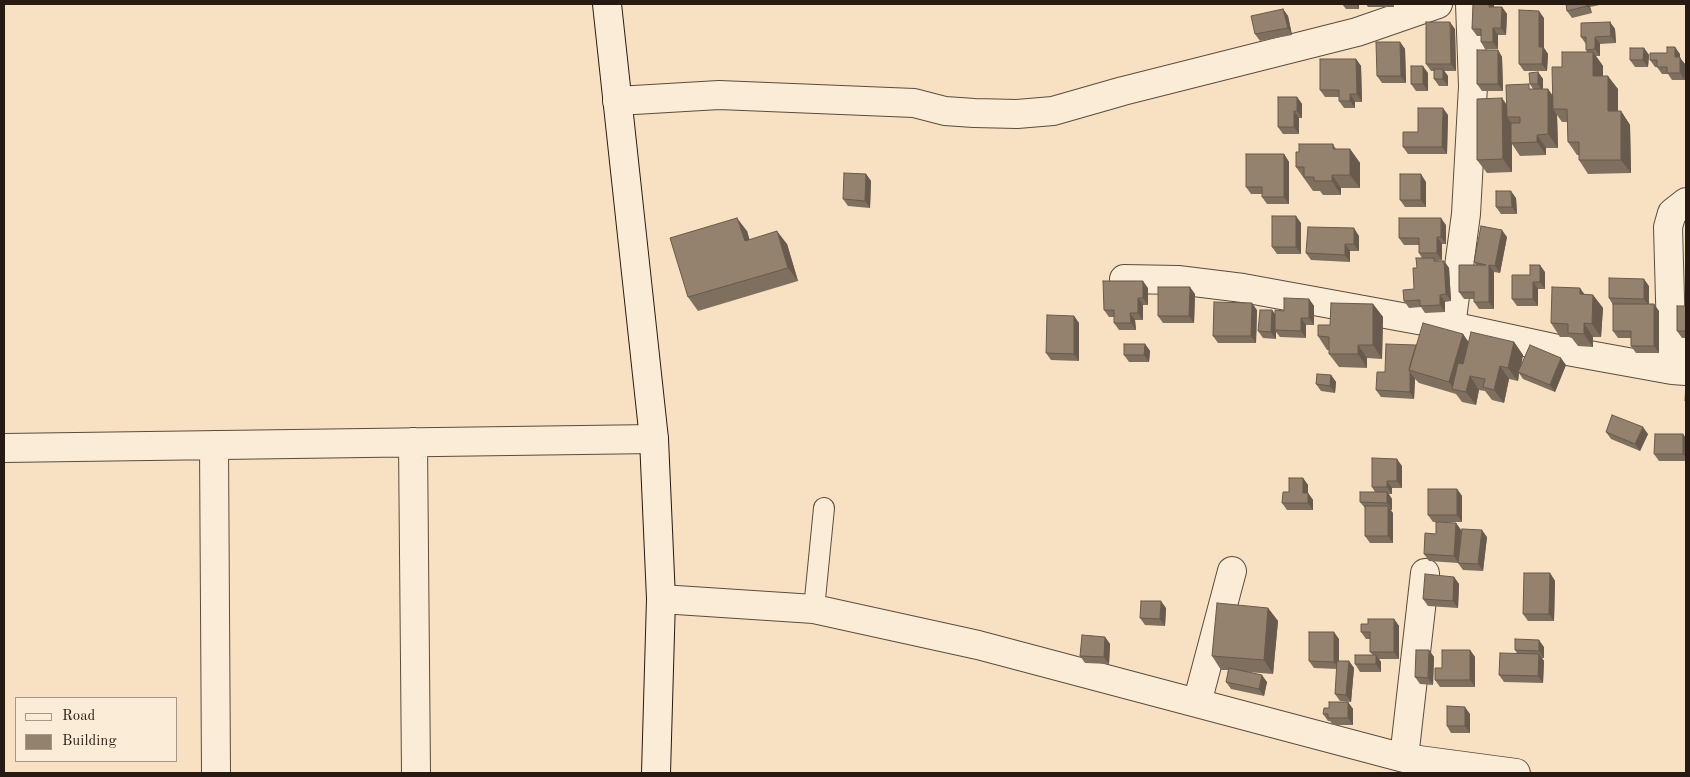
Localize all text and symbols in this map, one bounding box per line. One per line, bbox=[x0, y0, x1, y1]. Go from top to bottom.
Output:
legend bbox=[15, 697, 178, 762]
text: Road bbox=[62, 709, 95, 724]
text: Building bbox=[62, 734, 117, 749]

